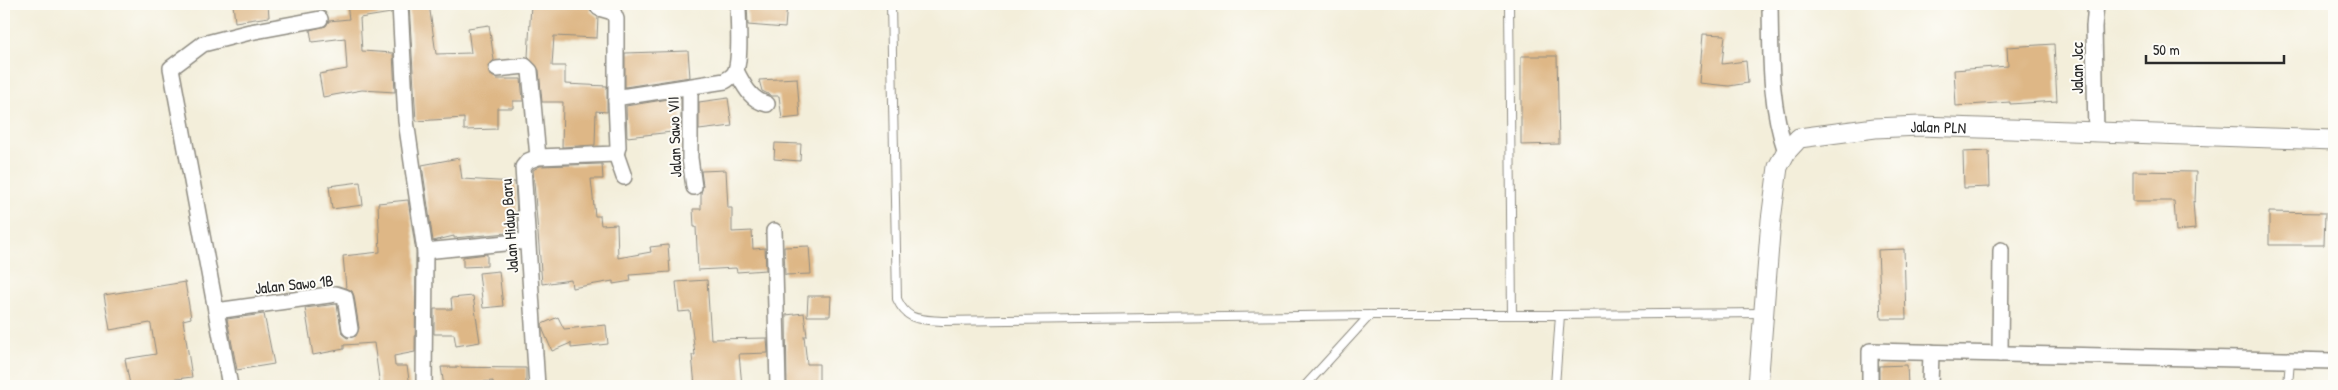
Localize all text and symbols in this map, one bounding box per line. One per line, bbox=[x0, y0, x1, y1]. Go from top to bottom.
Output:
scale bar bbox=[2146, 32, 2283, 64]
text: 50 m bbox=[2153, 39, 2180, 60]
street label: Jalan Jcc bbox=[2066, 41, 2088, 94]
street label: Jalan Sawo VII bbox=[662, 96, 686, 178]
street label: Jalan PLN bbox=[1910, 115, 1966, 139]
street label: Jalan Hidup Baru bbox=[495, 177, 523, 274]
street label: Jalan Sawo 1B bbox=[254, 269, 334, 299]

